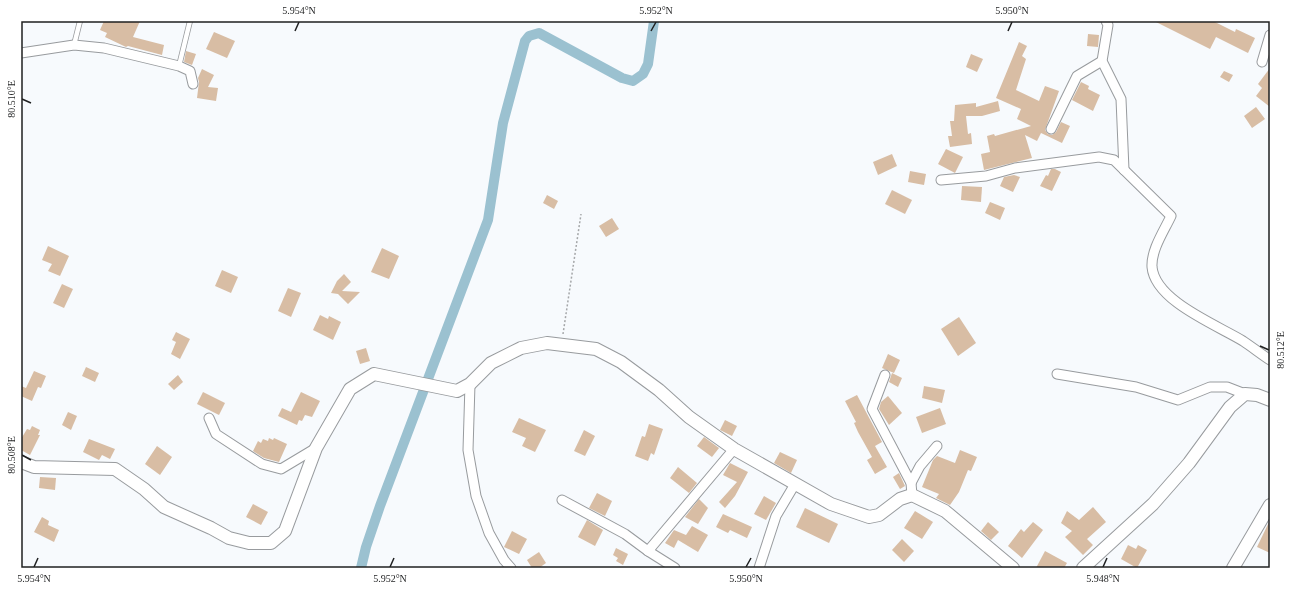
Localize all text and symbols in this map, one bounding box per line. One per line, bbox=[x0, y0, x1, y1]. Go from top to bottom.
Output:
text: 5.954°N bbox=[282, 5, 316, 16]
text: 5.952°N bbox=[639, 5, 673, 16]
text: 5.950°N bbox=[995, 5, 1029, 16]
text: 80.510°E bbox=[6, 80, 17, 118]
text: 80.512°E bbox=[1275, 331, 1286, 369]
text: 80.508°E bbox=[6, 436, 17, 474]
text: 5.954°N bbox=[17, 573, 51, 584]
text: 5.952°N bbox=[373, 573, 407, 584]
text: 5.950°N bbox=[729, 573, 763, 584]
text: 5.948°N bbox=[1086, 573, 1120, 584]

